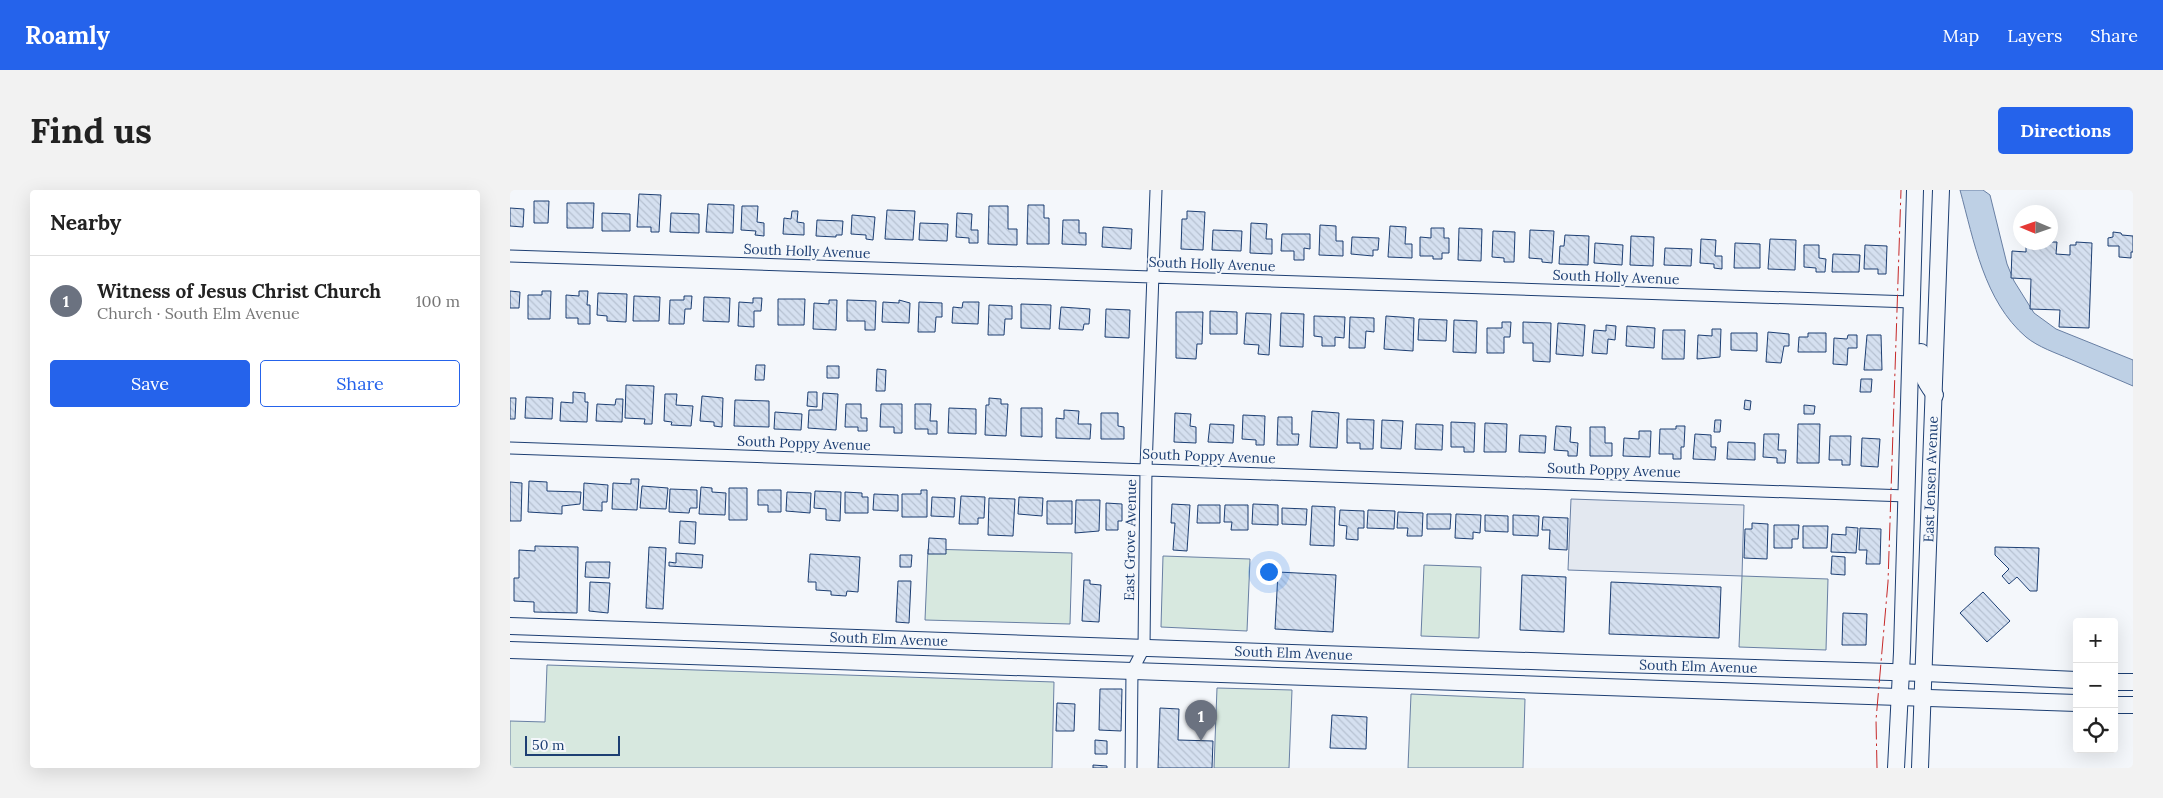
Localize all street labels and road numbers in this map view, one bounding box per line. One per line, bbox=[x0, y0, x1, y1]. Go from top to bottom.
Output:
street label: South Holly Avenue bbox=[743, 240, 871, 262]
street label: South Holly Avenue bbox=[1148, 253, 1276, 275]
street label: South Holly Avenue bbox=[1552, 266, 1680, 288]
street label: East Jensen Avenue bbox=[1919, 415, 1942, 543]
street label: South Poppy Avenue bbox=[737, 432, 872, 454]
street label: South Poppy Avenue bbox=[1142, 445, 1277, 467]
street label: South Poppy Avenue bbox=[1547, 459, 1682, 481]
street label: East Grove Avenue bbox=[1120, 478, 1140, 601]
street label: South Elm Avenue bbox=[829, 628, 949, 650]
street label: South Elm Avenue bbox=[1234, 642, 1353, 664]
street label: South Elm Avenue bbox=[1639, 656, 1758, 677]

